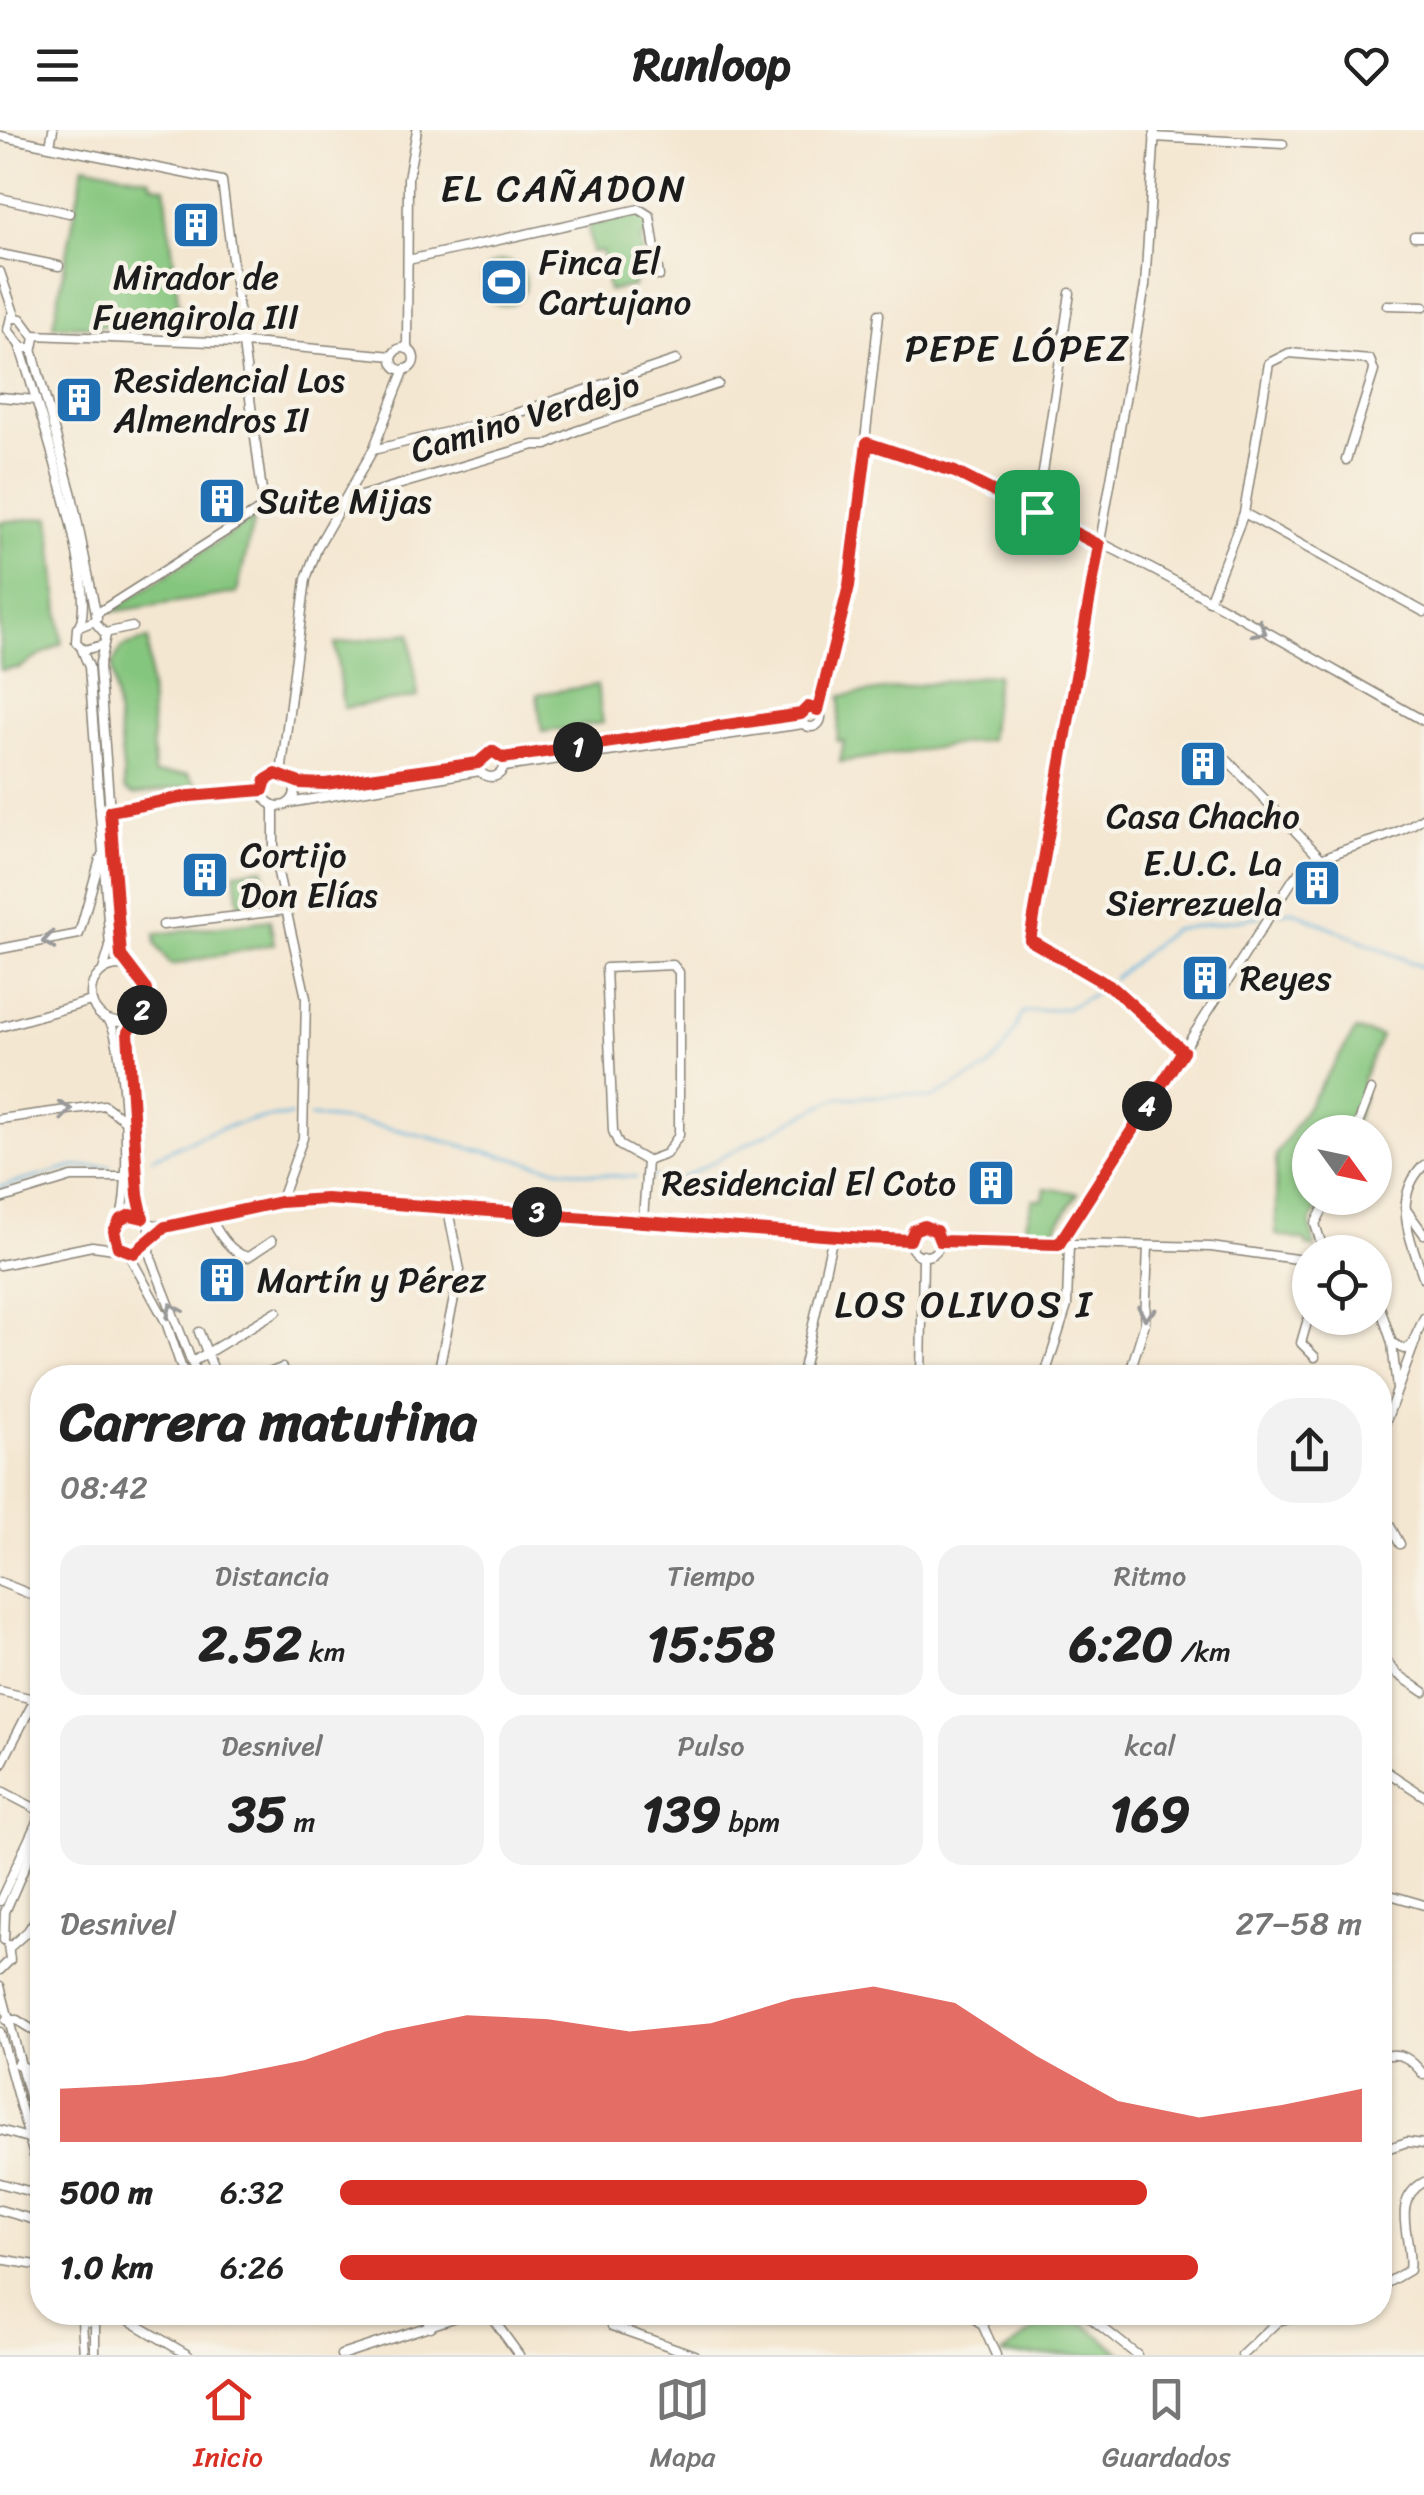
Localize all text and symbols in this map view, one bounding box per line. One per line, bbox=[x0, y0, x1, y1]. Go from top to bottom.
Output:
text: Runloop bbox=[633, 25, 791, 105]
icon: menu bbox=[30, 38, 85, 93]
icon: heart bbox=[1339, 38, 1394, 93]
district label: EL CAÑADON bbox=[440, 155, 688, 222]
building icon: Mirador de Fuengirola III bbox=[170, 199, 222, 251]
place label: Finca El Cartujano bbox=[539, 231, 691, 333]
place label: Mirador de Fuengirola III bbox=[93, 246, 299, 348]
sports icon: Finca El Cartujano bbox=[478, 256, 530, 308]
district label: PEPE LÓPEZ bbox=[905, 315, 1131, 382]
place label: Residencial Los Almendros II bbox=[113, 349, 346, 451]
street label: Camino Verdejo bbox=[403, 353, 647, 481]
building icon: Residencial Los Almendros II bbox=[53, 374, 105, 426]
place label: Suite Mijas bbox=[257, 470, 432, 532]
pin bbox=[995, 470, 1080, 555]
building icon: Suite Mijas bbox=[196, 475, 248, 527]
icon: arrive bbox=[1010, 485, 1065, 540]
one-way arrow bbox=[1249, 617, 1267, 637]
pin: 1 bbox=[553, 722, 603, 772]
text: 1 bbox=[572, 722, 584, 771]
building icon: Casa Chacho bbox=[1177, 738, 1229, 790]
place label: Casa Chacho bbox=[1106, 785, 1300, 847]
place label: Cortijo Don Elías bbox=[240, 824, 378, 926]
place label: E.U.C. La Sierrezuela bbox=[1106, 832, 1282, 934]
building icon: Cortijo Don Elías bbox=[179, 849, 231, 901]
building icon: E.U.C. La Sierrezuela bbox=[1291, 857, 1343, 909]
one-way arrow bbox=[41, 930, 57, 951]
place label: Reyes bbox=[1240, 947, 1332, 1009]
building icon: Reyes bbox=[1179, 952, 1231, 1004]
pin: 2 bbox=[117, 985, 167, 1035]
text: 2 bbox=[134, 985, 150, 1034]
pin: 4 bbox=[1122, 1081, 1172, 1131]
text: 4 bbox=[1138, 1081, 1156, 1130]
one-way arrow bbox=[57, 1100, 73, 1121]
north arrow bbox=[1292, 1115, 1392, 1215]
map controls bbox=[1292, 1115, 1392, 1335]
place label: Residencial El Coto bbox=[662, 1152, 956, 1214]
building icon: Residencial El Coto bbox=[965, 1157, 1017, 1209]
pin: 3 bbox=[512, 1187, 562, 1237]
text: 3 bbox=[529, 1187, 545, 1236]
button: locate bbox=[1292, 1235, 1392, 1335]
place label: Martín y Pérez bbox=[257, 1249, 486, 1311]
building icon: Martín y Pérez bbox=[196, 1254, 248, 1306]
district label: LOS OLIVOS I bbox=[834, 1271, 1094, 1338]
one-way arrow bbox=[165, 1302, 185, 1320]
one-way arrow bbox=[1136, 1304, 1157, 1321]
text: Carrera matutina bbox=[60, 1373, 478, 1470]
button: share bbox=[1257, 1398, 1362, 1503]
text: 08:42 bbox=[60, 1459, 148, 1516]
text: Distancia bbox=[215, 1551, 329, 1600]
text: Tiempo bbox=[667, 1551, 755, 1600]
text: Ritmo bbox=[1114, 1551, 1186, 1600]
text: 2.52 bbox=[198, 1600, 302, 1689]
text: 15:58 bbox=[647, 1600, 775, 1689]
text: 6:20 bbox=[1069, 1600, 1173, 1689]
text: km bbox=[302, 1627, 346, 1676]
text: /km bbox=[1173, 1627, 1231, 1676]
text: Desnivel bbox=[221, 1721, 323, 1770]
text: Pulso bbox=[677, 1721, 745, 1770]
text: kcal bbox=[1125, 1721, 1175, 1770]
text: 35 bbox=[229, 1770, 287, 1859]
text: 139 bbox=[642, 1770, 721, 1859]
text: 169 bbox=[1110, 1770, 1190, 1859]
text: m bbox=[287, 1797, 315, 1846]
text: bpm bbox=[721, 1797, 780, 1846]
text: Desnivel bbox=[60, 1895, 176, 1952]
text: 27–58 m bbox=[1235, 1895, 1362, 1952]
text: 500 m bbox=[60, 2164, 153, 2221]
text: 6:32 bbox=[220, 2164, 284, 2221]
text: 1.0 km bbox=[60, 2239, 154, 2296]
text: 6:26 bbox=[220, 2239, 284, 2296]
tab: Inicio bbox=[193, 2372, 263, 2481]
tab: Mapa bbox=[650, 2372, 715, 2481]
tab: Guardados bbox=[1102, 2372, 1231, 2481]

